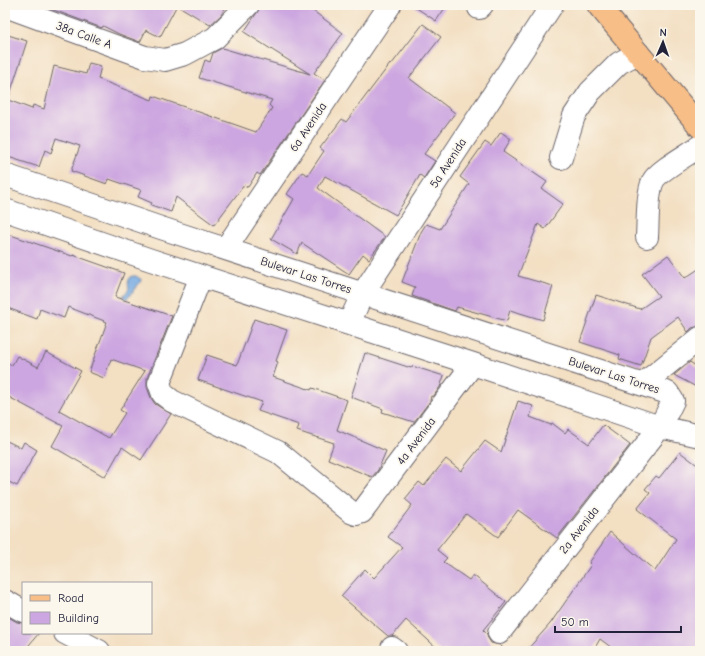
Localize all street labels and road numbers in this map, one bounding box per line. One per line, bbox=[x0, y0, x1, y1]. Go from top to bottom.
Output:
street label: 38a Calle A bbox=[54, 18, 114, 52]
street label: 6a Avenida bbox=[286, 100, 330, 154]
street label: 5a Avenida bbox=[427, 136, 469, 190]
street label: Bulevar Las Torres bbox=[259, 254, 353, 296]
street label: Bulevar Las Torres bbox=[567, 354, 661, 396]
street label: 4a Avenida bbox=[394, 415, 438, 467]
street label: 2a Avenida bbox=[556, 504, 602, 556]

